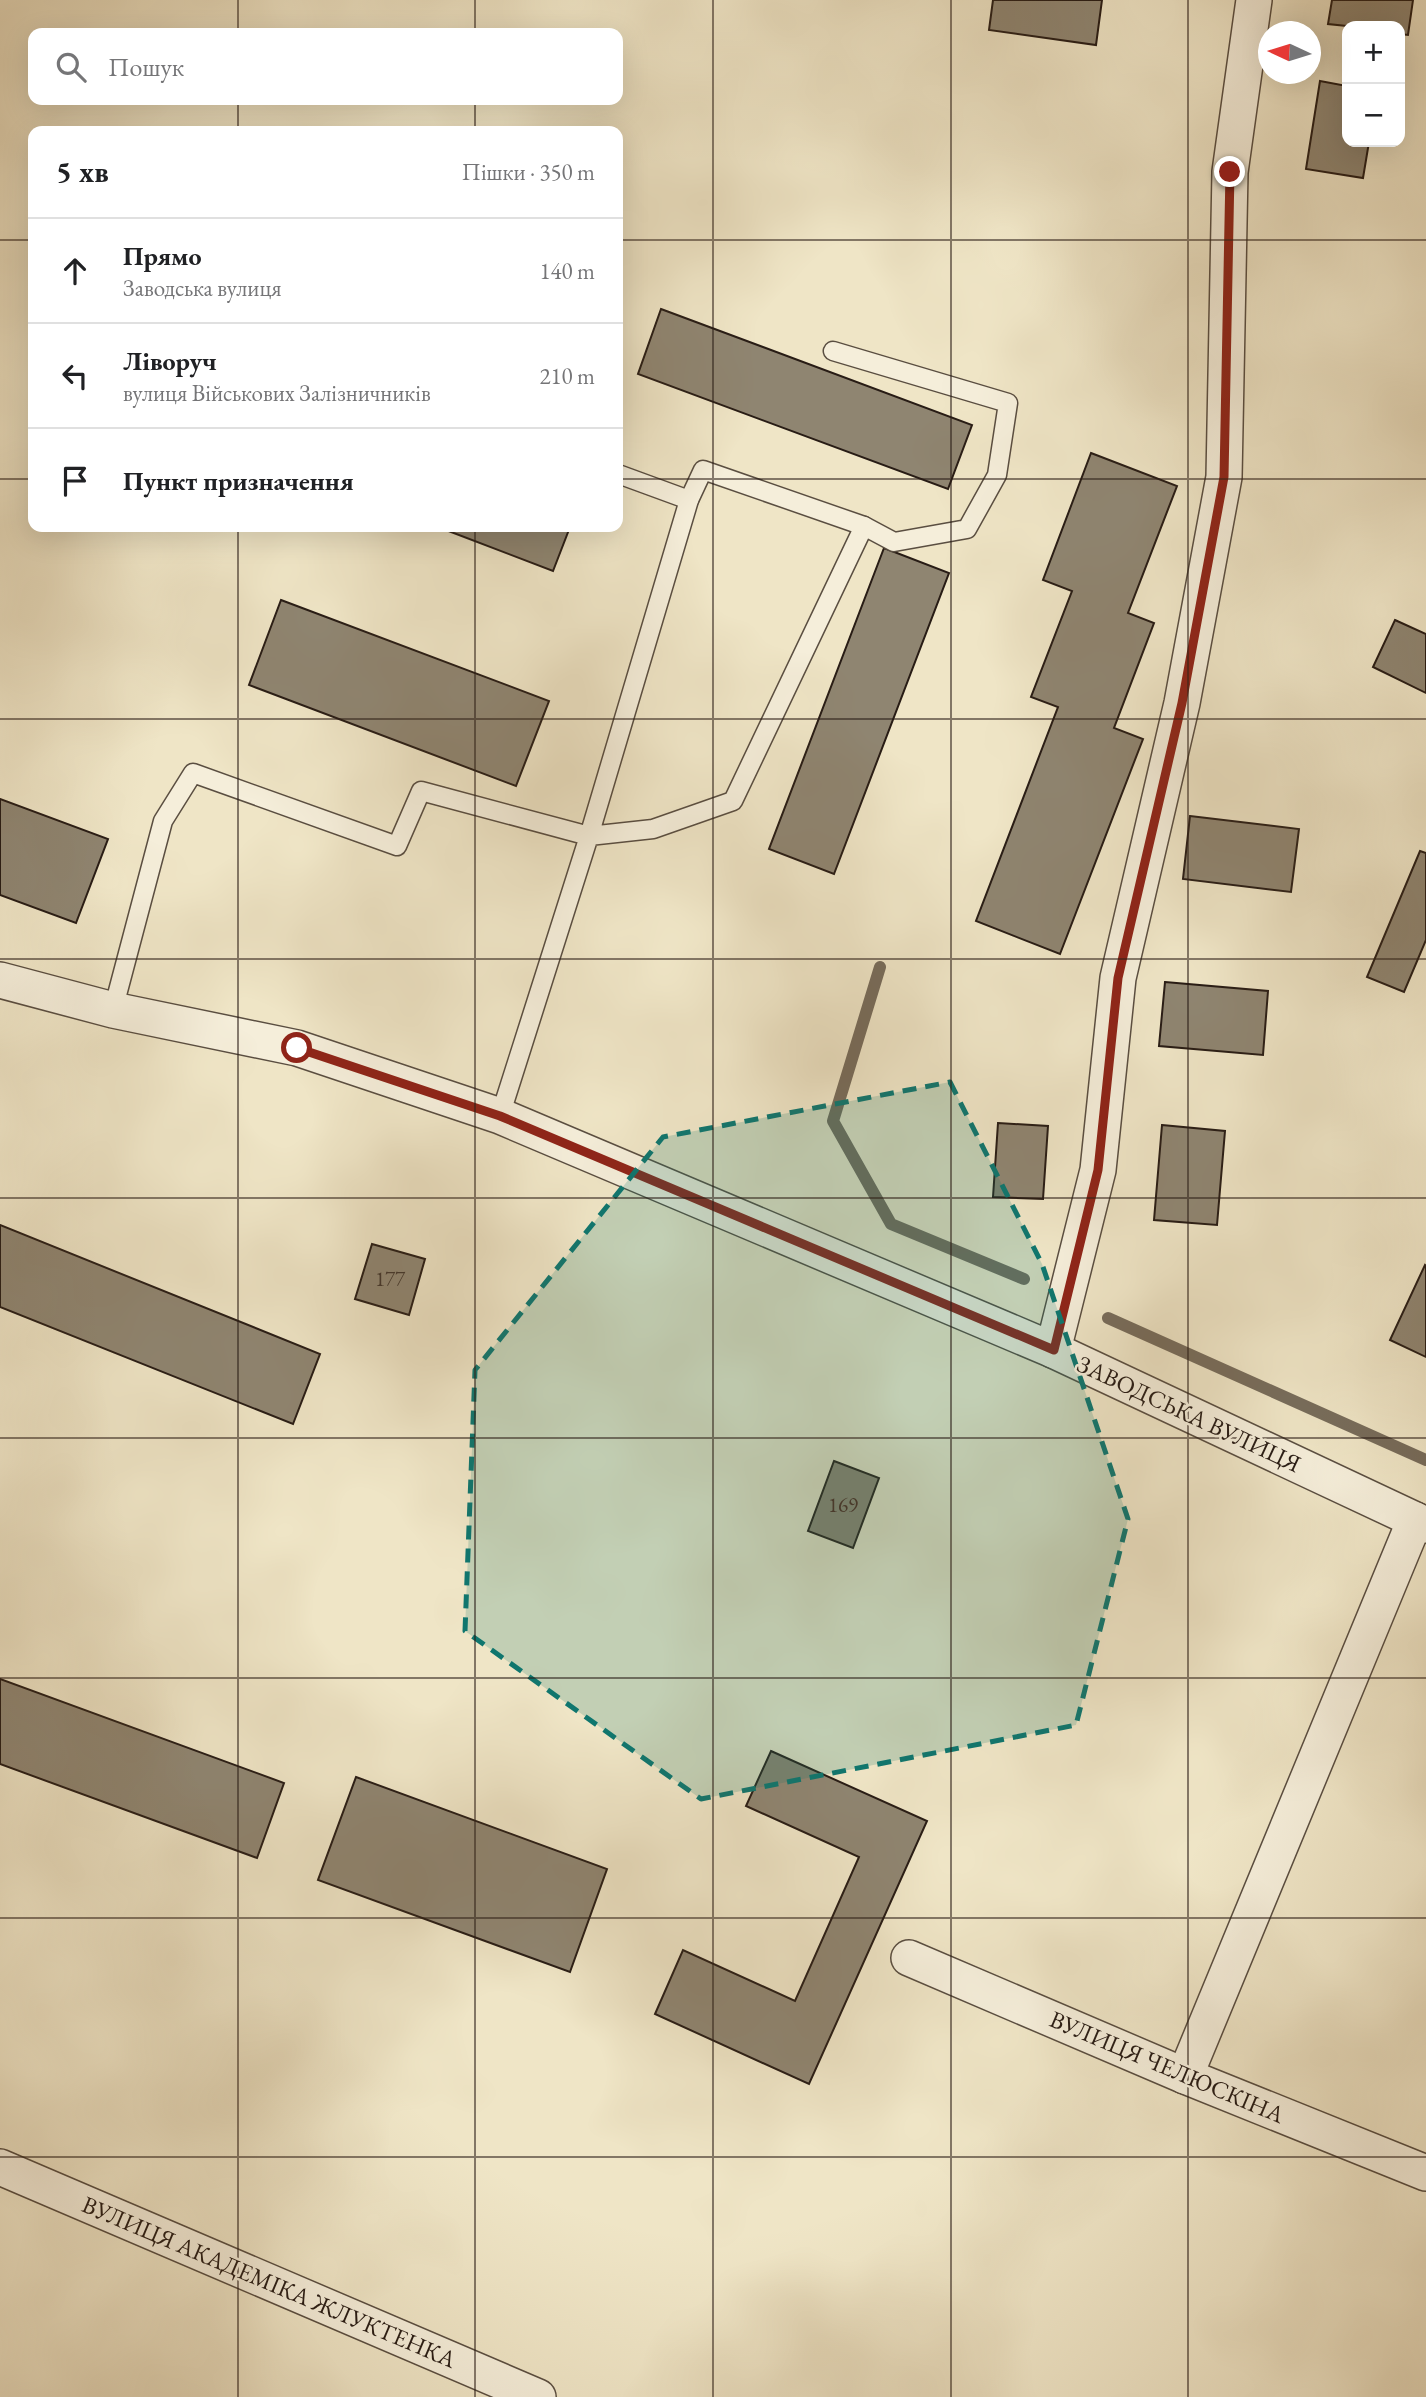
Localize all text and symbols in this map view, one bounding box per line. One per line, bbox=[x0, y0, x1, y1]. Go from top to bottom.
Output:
north arrow bbox=[1258, 21, 1321, 84]
map controls bbox=[1342, 21, 1405, 147]
button: + bbox=[1342, 21, 1405, 84]
search box bbox=[28, 28, 623, 105]
icon: search bbox=[52, 48, 90, 86]
text: Пошук bbox=[108, 50, 184, 84]
button: − bbox=[1342, 84, 1405, 147]
text: 5 хв bbox=[56, 152, 109, 191]
route end bbox=[1214, 156, 1245, 187]
text: Пішки · 350 m bbox=[462, 157, 595, 187]
text: Прямо bbox=[123, 239, 202, 273]
icon: ahead bbox=[56, 252, 94, 290]
text: 140 m bbox=[539, 256, 595, 286]
text: Заводська вулиця bbox=[123, 273, 282, 303]
text: Ліворуч bbox=[123, 344, 217, 378]
icon: left bbox=[56, 357, 94, 395]
text: 210 m bbox=[539, 361, 595, 391]
text: вулиця Військових Залізничників bbox=[123, 378, 431, 408]
icon: arrive bbox=[56, 462, 94, 500]
text: Пункт призначення bbox=[123, 464, 354, 498]
route start bbox=[281, 1032, 312, 1063]
house number: 177 bbox=[375, 1265, 406, 1292]
street label: ЗАВОДСЬКА ВУЛИЦЯ bbox=[1072, 1348, 1306, 1479]
house number: 169 bbox=[828, 1491, 858, 1518]
street label: ВУЛИЦЯ ЧЕЛЮСКІНА bbox=[1045, 2003, 1290, 2130]
street label: ВУЛИЦЯ АКАДЕМІКА ЖЛУКТЕНКА bbox=[78, 2189, 461, 2375]

